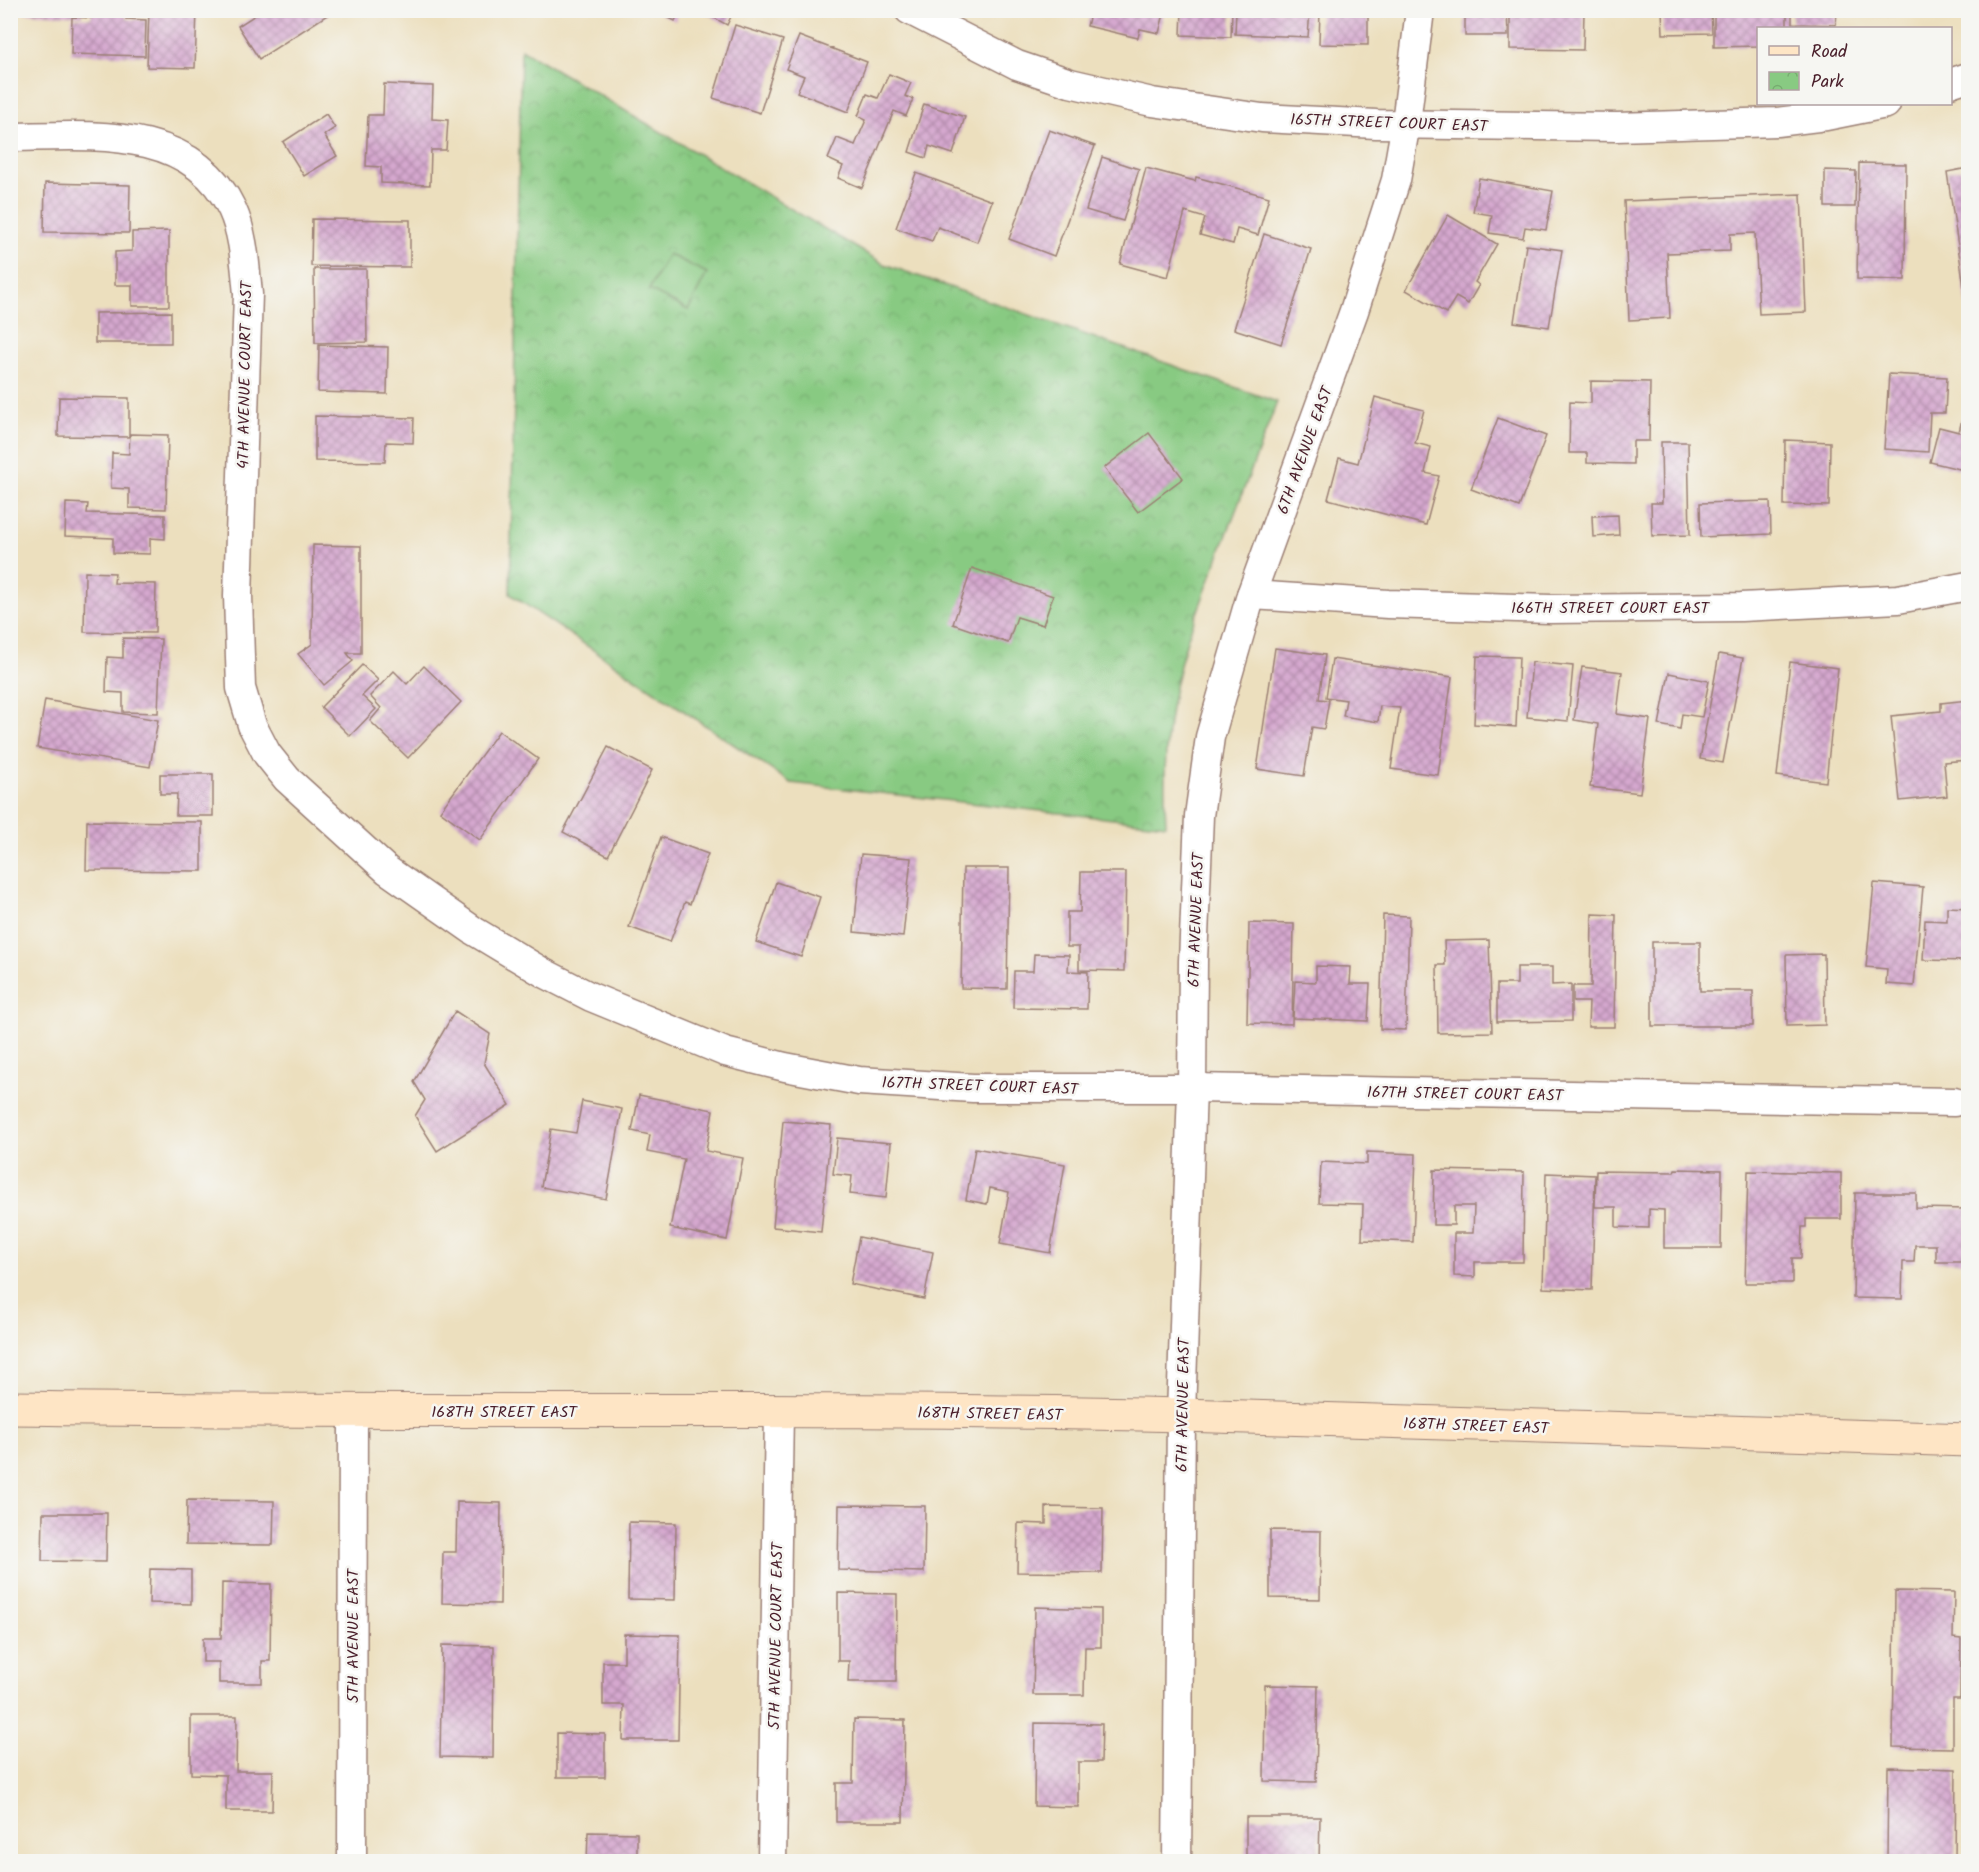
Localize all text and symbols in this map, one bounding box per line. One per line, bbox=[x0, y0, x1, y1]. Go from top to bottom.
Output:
legend bbox=[1757, 27, 1952, 105]
text: Road bbox=[1811, 38, 1848, 67]
text: Park bbox=[1811, 68, 1844, 97]
street label: 165TH STREET COURT EAST bbox=[1290, 108, 1490, 139]
street label: 4TH AVENUE COURT EAST bbox=[231, 280, 260, 469]
street label: 6TH AVENUE EAST bbox=[1271, 382, 1341, 518]
street label: 166TH STREET COURT EAST bbox=[1511, 596, 1710, 621]
street label: 6TH AVENUE EAST bbox=[1182, 851, 1211, 988]
street label: 167TH STREET COURT EAST bbox=[881, 1071, 1080, 1102]
street label: 167TH STREET COURT EAST bbox=[1367, 1080, 1565, 1109]
street label: 6TH AVENUE EAST bbox=[1170, 1336, 1197, 1472]
street label: 168TH STREET EAST bbox=[431, 1400, 578, 1425]
street label: 168TH STREET EAST bbox=[917, 1401, 1064, 1428]
street label: 168TH STREET EAST bbox=[1403, 1411, 1551, 1442]
street label: 5TH AVENUE COURT EAST bbox=[762, 1541, 791, 1730]
street label: 5TH AVENUE EAST bbox=[341, 1567, 366, 1703]

